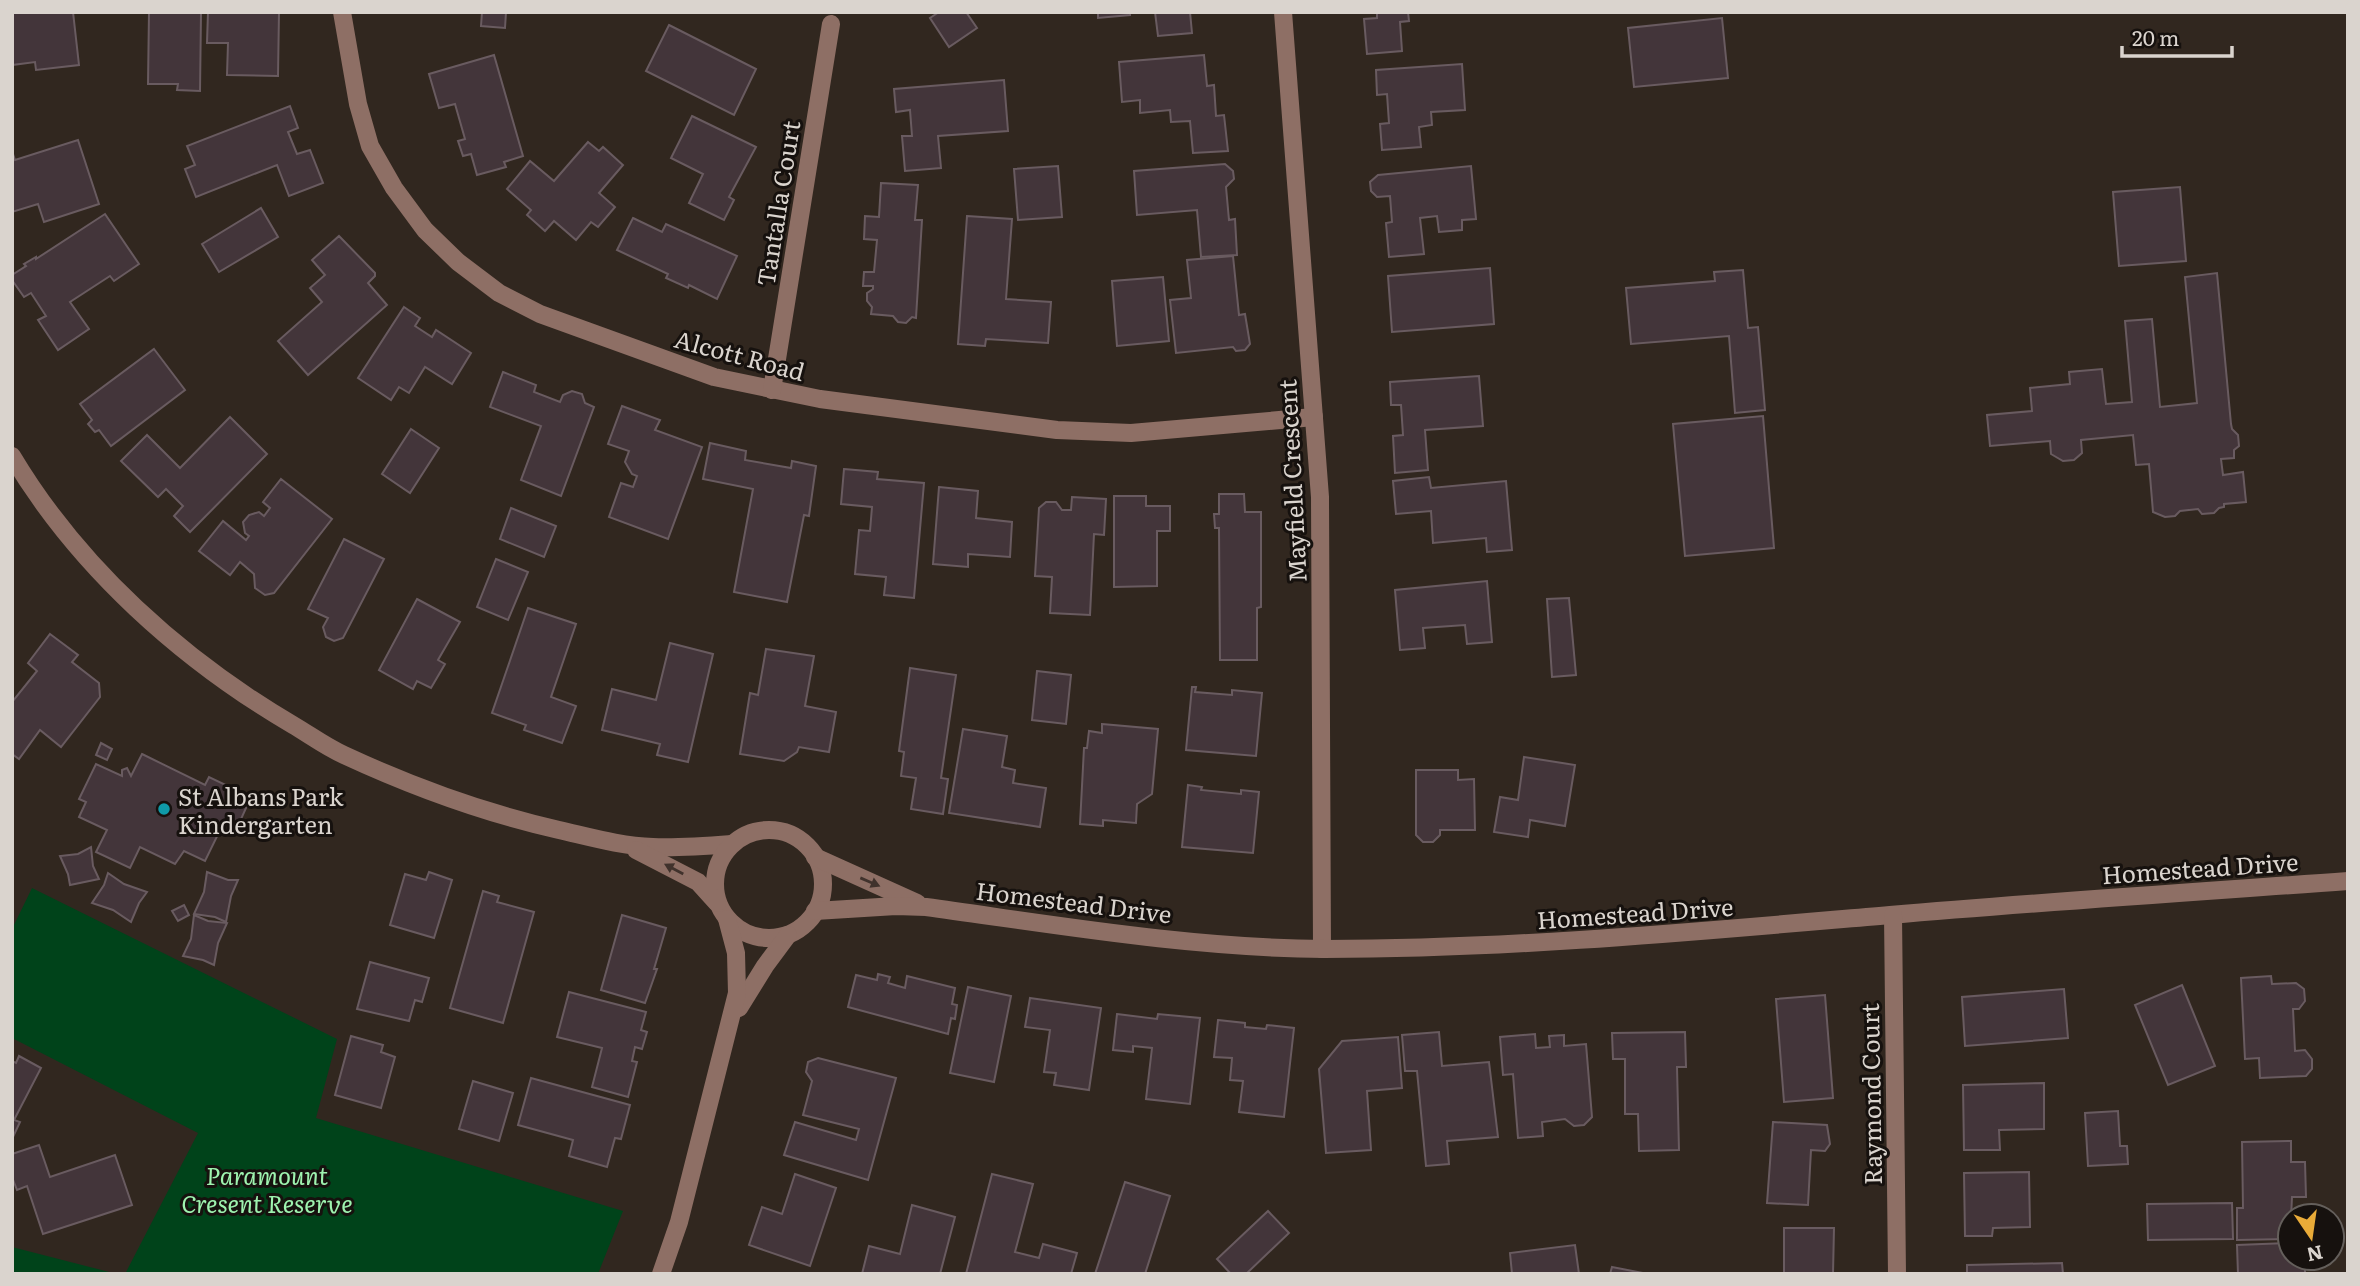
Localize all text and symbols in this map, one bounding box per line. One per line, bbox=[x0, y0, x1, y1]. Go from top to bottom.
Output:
scale bar bbox=[2122, 14, 2232, 58]
text: 20 m bbox=[2132, 21, 2179, 52]
street label: Tantalla Court bbox=[747, 117, 807, 288]
street label: Alcott Road bbox=[671, 320, 809, 388]
street label: Mayfield Crescent bbox=[1268, 378, 1314, 584]
place label: St Albans Park Kindergarten bbox=[178, 778, 344, 841]
marker: St Albans Park Kindergarten bbox=[156, 801, 172, 817]
street label: Homestead Drive bbox=[2101, 843, 2299, 891]
one-way arrow bbox=[664, 863, 684, 875]
street label: Homestead Drive bbox=[974, 872, 1174, 930]
one-way arrow bbox=[860, 877, 881, 888]
street label: Homestead Drive bbox=[1536, 888, 1734, 936]
street label: Raymond Court bbox=[1851, 1003, 1889, 1185]
park label: Paramount Cresent Reserve bbox=[181, 1157, 353, 1220]
north arrow bbox=[2276, 1202, 2346, 1272]
text: N bbox=[2304, 1239, 2326, 1270]

